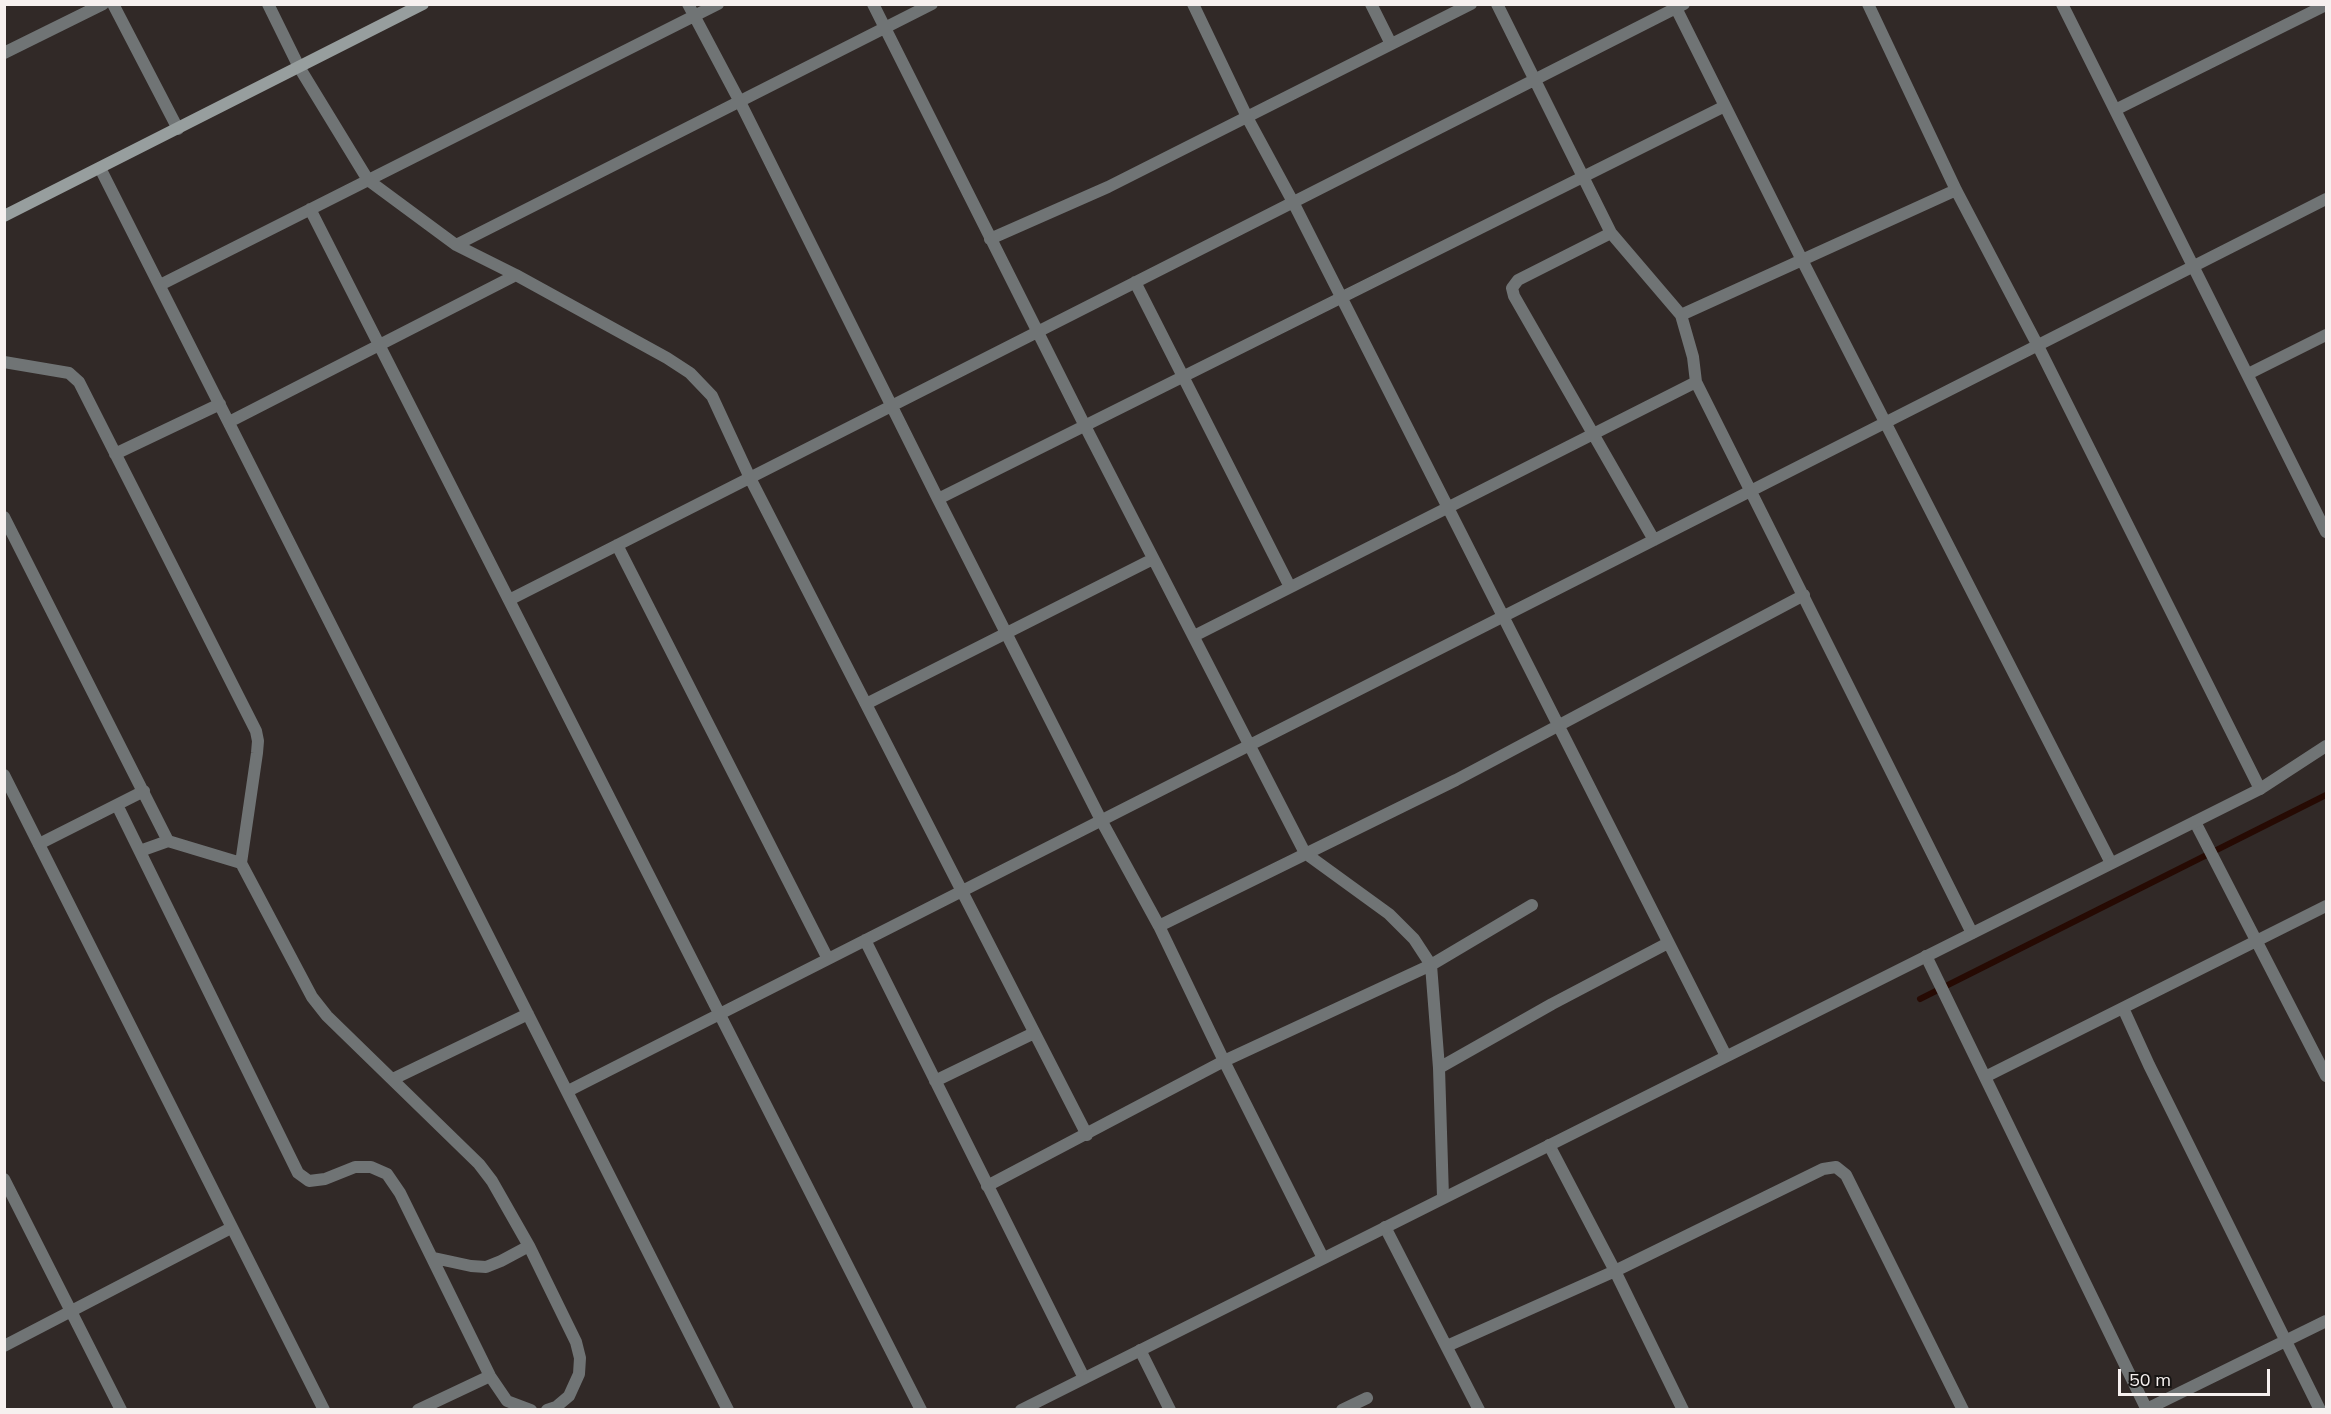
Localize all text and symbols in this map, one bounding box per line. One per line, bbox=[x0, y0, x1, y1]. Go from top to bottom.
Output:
scale bar bbox=[2121, 1357, 2272, 1395]
text: 50 m bbox=[2129, 1368, 2171, 1391]

